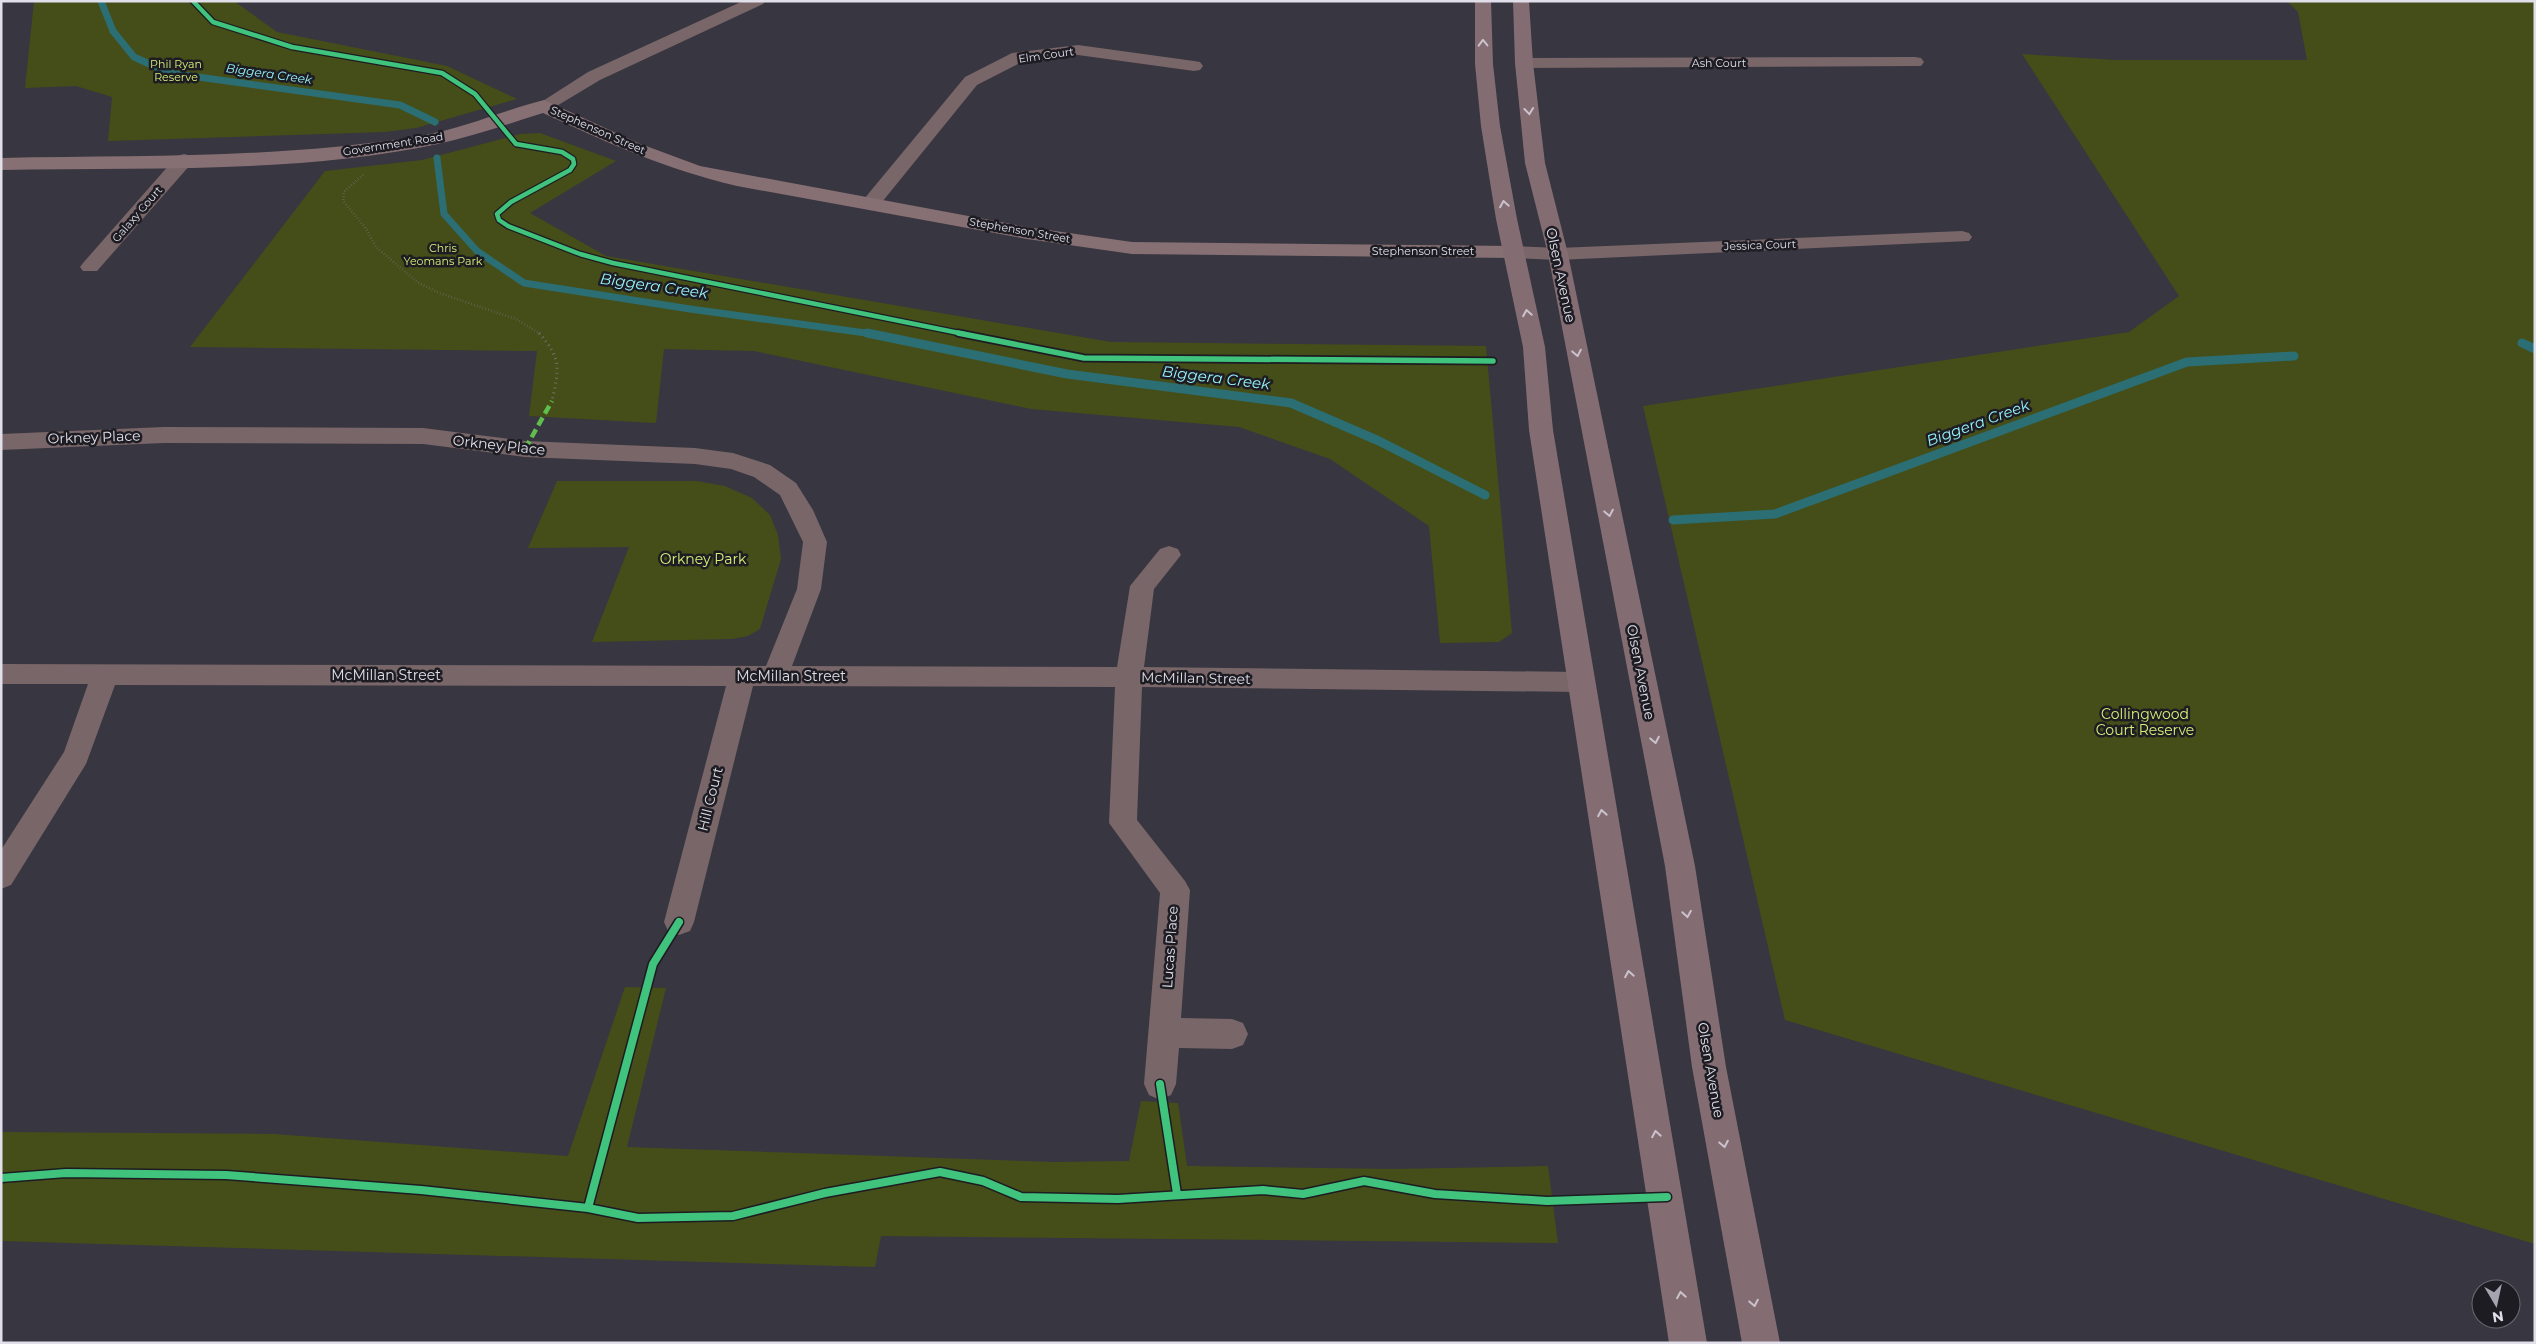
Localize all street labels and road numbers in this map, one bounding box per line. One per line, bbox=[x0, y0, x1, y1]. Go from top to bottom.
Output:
street label: Elm Court bbox=[1017, 44, 1075, 66]
street label: Ash Court bbox=[1692, 56, 1747, 70]
street label: Stephenson Street bbox=[548, 103, 648, 157]
street label: Government Road bbox=[342, 129, 444, 159]
street label: Galaxy Court bbox=[109, 183, 166, 245]
street label: Stephenson Street bbox=[968, 214, 1072, 246]
street label: Olsen Avenue bbox=[1542, 226, 1580, 324]
street label: Jessica Court bbox=[1723, 237, 1797, 253]
street label: Stephenson Street bbox=[1372, 244, 1475, 258]
street label: Orkney Place bbox=[47, 426, 141, 448]
street label: Orkney Place bbox=[452, 431, 546, 459]
street label: Olsen Avenue bbox=[1623, 623, 1659, 721]
street label: McMillan Street bbox=[331, 666, 441, 684]
street label: McMillan Street bbox=[736, 667, 846, 685]
street label: McMillan Street bbox=[1141, 668, 1251, 688]
street label: Hill Court bbox=[693, 765, 727, 833]
street label: Lucas Place bbox=[1158, 905, 1182, 989]
street label: Olsen Avenue bbox=[1694, 1021, 1728, 1119]

